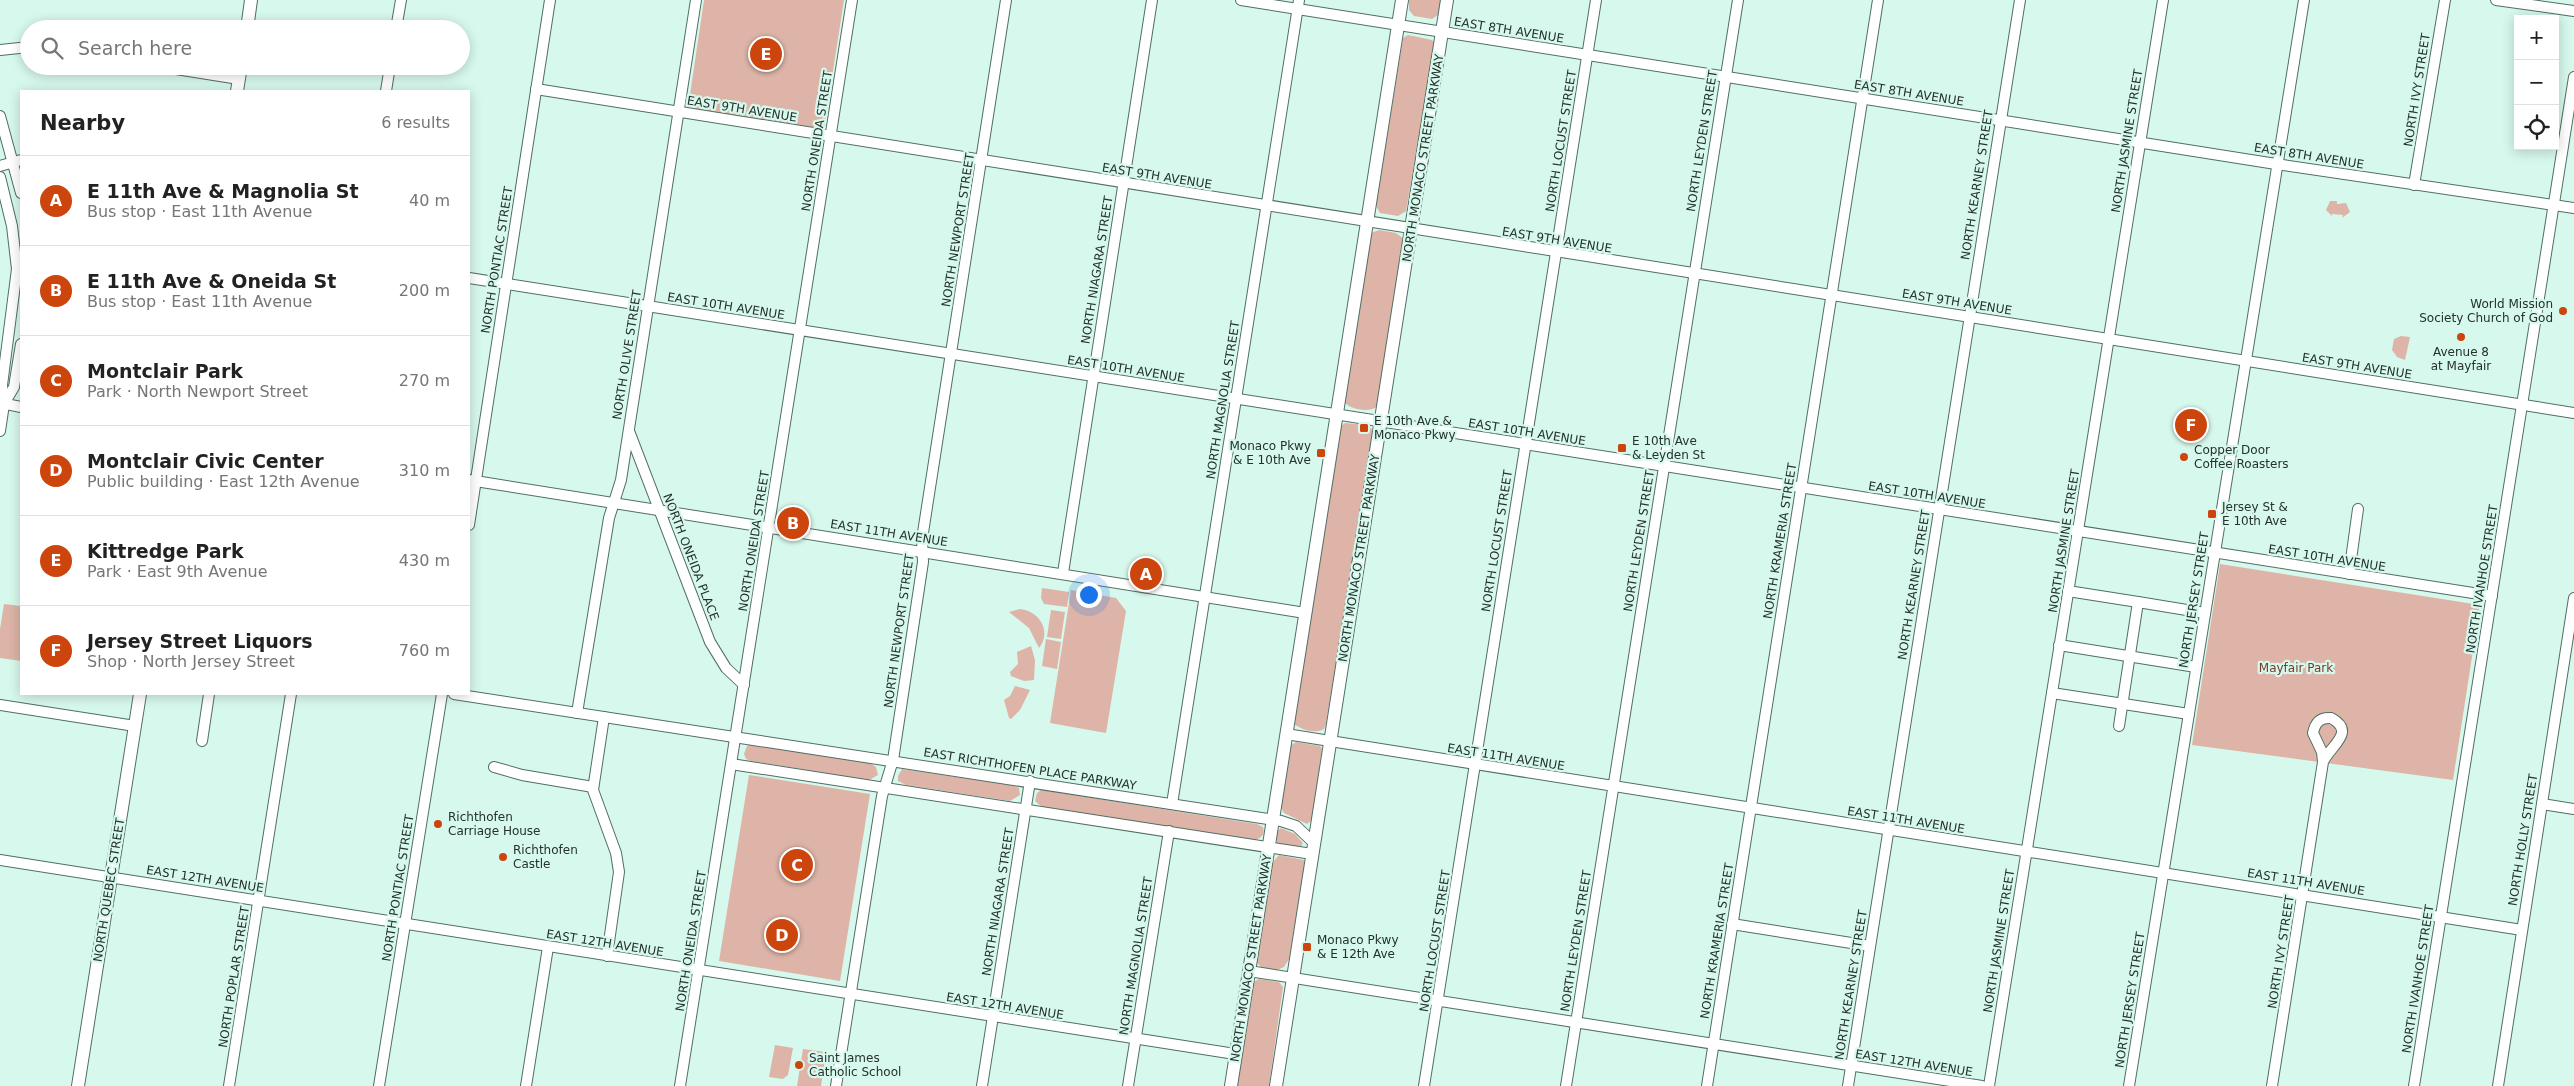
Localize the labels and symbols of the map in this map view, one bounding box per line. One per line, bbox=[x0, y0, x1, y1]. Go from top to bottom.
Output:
street label: EAST 8TH AVENUE bbox=[1453, 14, 1565, 46]
street label: NORTH IVY STREET bbox=[2401, 32, 2433, 148]
pin: E bbox=[750, 35, 782, 73]
street label: NORTH MONACO STREET PARKWAY bbox=[1400, 52, 1446, 263]
street label: NORTH LOCUST STREET bbox=[1543, 68, 1579, 213]
street label: NORTH JASMINE STREET bbox=[2109, 68, 2145, 214]
street label: NORTH ONEIDA STREET bbox=[799, 69, 835, 212]
street label: NORTH LEYDEN STREET bbox=[1684, 69, 1720, 213]
street label: EAST 8TH AVENUE bbox=[1853, 77, 1965, 109]
street label: EAST 9TH AVENUE bbox=[686, 93, 798, 125]
street label: NORTH KEARNEY STREET bbox=[1958, 108, 1996, 261]
street label: EAST 8TH AVENUE bbox=[2253, 140, 2365, 172]
street label: NORTH NEWPORT STREET bbox=[939, 151, 977, 308]
street label: EAST 9TH AVENUE bbox=[1101, 160, 1213, 192]
street label: NORTH PONTIAC STREET bbox=[478, 185, 516, 334]
street label: NORTH NIAGARA STREET bbox=[1078, 194, 1116, 345]
street label: EAST 9TH AVENUE bbox=[1501, 224, 1613, 256]
street label: EAST 9TH AVENUE bbox=[1901, 286, 2013, 318]
street label: NORTH OLIVE STREET bbox=[610, 288, 644, 421]
street label: EAST 10TH AVENUE bbox=[666, 290, 786, 322]
place label: World Mission Society Church of God bbox=[2419, 297, 2553, 325]
marker: World Mission Society Church of God bbox=[2557, 305, 2569, 317]
street label: NORTH MAGNOLIA STREET bbox=[1204, 319, 1243, 480]
marker: Avenue 8 at Mayfair bbox=[2455, 331, 2467, 343]
place label: Avenue 8 at Mayfair bbox=[2431, 345, 2491, 373]
street label: EAST 9TH AVENUE bbox=[2301, 350, 2413, 382]
street label: EAST 10TH AVENUE bbox=[1066, 353, 1186, 385]
pin: F bbox=[2175, 406, 2207, 444]
place label: E 10th Ave & Monaco Pkwy bbox=[1374, 414, 1456, 442]
street label: EAST 10TH AVENUE bbox=[1467, 416, 1587, 448]
marker: E 10th Ave & Monaco Pkwy bbox=[1358, 422, 1370, 434]
place label: E 10th Ave & Leyden St bbox=[1632, 434, 1705, 462]
place label: Monaco Pkwy & E 10th Ave bbox=[1229, 439, 1311, 467]
marker: E 10th Ave & Leyden St bbox=[1616, 442, 1628, 454]
place label: Copper Door Coffee Roasters bbox=[2194, 443, 2289, 471]
marker: Monaco Pkwy & E 10th Ave bbox=[1315, 447, 1327, 459]
marker: Copper Door Coffee Roasters bbox=[2178, 451, 2190, 463]
street label: NORTH MONACO STREET PARKWAY bbox=[1336, 452, 1382, 663]
street label: NORTH KRAMERIA STREET bbox=[1761, 461, 1799, 620]
street label: NORTH LOCUST STREET bbox=[1479, 468, 1515, 613]
street label: NORTH JASMINE STREET bbox=[2046, 468, 2082, 614]
street label: NORTH ONEIDA STREET bbox=[736, 469, 772, 612]
street label: NORTH LEYDEN STREET bbox=[1621, 469, 1657, 613]
street label: EAST 10TH AVENUE bbox=[1867, 479, 1987, 511]
street label: NORTH ONEIDA PLACE bbox=[660, 492, 722, 622]
place label: Jersey St & E 10th Ave bbox=[2221, 500, 2288, 528]
street label: NORTH IVANHOE STREET bbox=[2463, 503, 2501, 654]
pin: B bbox=[777, 504, 809, 542]
street label: NORTH KEARNEY STREET bbox=[1895, 508, 1933, 661]
marker: Jersey St & E 10th Ave bbox=[2206, 508, 2218, 520]
street label: EAST 11TH AVENUE bbox=[829, 517, 949, 549]
street label: NORTH JERSEY STREET bbox=[2176, 530, 2212, 669]
street label: EAST 10TH AVENUE bbox=[2267, 542, 2387, 574]
street label: NORTH NEWPORT STREET bbox=[881, 552, 917, 709]
pin: A bbox=[1130, 555, 1162, 593]
your location bbox=[1076, 582, 1102, 608]
park label: Mayfair Park bbox=[2259, 661, 2333, 675]
street label: EAST 11TH AVENUE bbox=[1446, 741, 1566, 773]
street label: EAST RICHTHOFEN PLACE PARKWAY bbox=[923, 745, 1138, 793]
street label: NORTH HOLLY STREET bbox=[2506, 772, 2540, 907]
street label: EAST 11TH AVENUE bbox=[1846, 804, 1966, 836]
place label: Richthofen Carriage House bbox=[448, 810, 541, 838]
street label: NORTH PONTIAC STREET bbox=[379, 813, 417, 962]
street label: NORTH QUEBEC STREET bbox=[91, 816, 127, 963]
marker: Richthofen Carriage House bbox=[432, 818, 444, 830]
street label: NORTH NIAGARA STREET bbox=[979, 826, 1017, 977]
place label: Richthofen Castle bbox=[513, 843, 578, 871]
pin: C bbox=[781, 846, 813, 884]
marker: Richthofen Castle bbox=[497, 851, 509, 863]
street label: NORTH MONACO STREET PARKWAY bbox=[1228, 852, 1274, 1063]
street label: NORTH KRAMERIA STREET bbox=[1698, 861, 1736, 1020]
street label: EAST 12TH AVENUE bbox=[145, 863, 265, 895]
street label: EAST 11TH AVENUE bbox=[2246, 866, 2366, 898]
street label: NORTH LOCUST STREET bbox=[1417, 868, 1453, 1013]
street label: NORTH JASMINE STREET bbox=[1981, 868, 2017, 1014]
street label: NORTH ONEIDA STREET bbox=[673, 869, 709, 1012]
street label: NORTH LEYDEN STREET bbox=[1558, 869, 1594, 1013]
street label: NORTH MAGNOLIA STREET bbox=[1117, 875, 1156, 1036]
street label: NORTH IVY STREET bbox=[2265, 894, 2297, 1010]
street label: NORTH IVANHOE STREET bbox=[2399, 903, 2437, 1054]
street label: NORTH POPLAR STREET bbox=[216, 905, 252, 1049]
street label: NORTH KEARNEY STREET bbox=[1832, 908, 1870, 1061]
pin: D bbox=[766, 916, 798, 954]
street label: EAST 12TH AVENUE bbox=[545, 927, 665, 959]
street label: NORTH JERSEY STREET bbox=[2112, 930, 2148, 1069]
place label: Monaco Pkwy & E 12th Ave bbox=[1317, 933, 1399, 961]
marker: Monaco Pkwy & E 12th Ave bbox=[1301, 941, 1313, 953]
street label: EAST 12TH AVENUE bbox=[945, 990, 1065, 1022]
street label: EAST 12TH AVENUE bbox=[1854, 1047, 1974, 1079]
place label: Saint James Catholic School bbox=[809, 1051, 901, 1079]
marker: Saint James Catholic School bbox=[793, 1059, 805, 1071]

